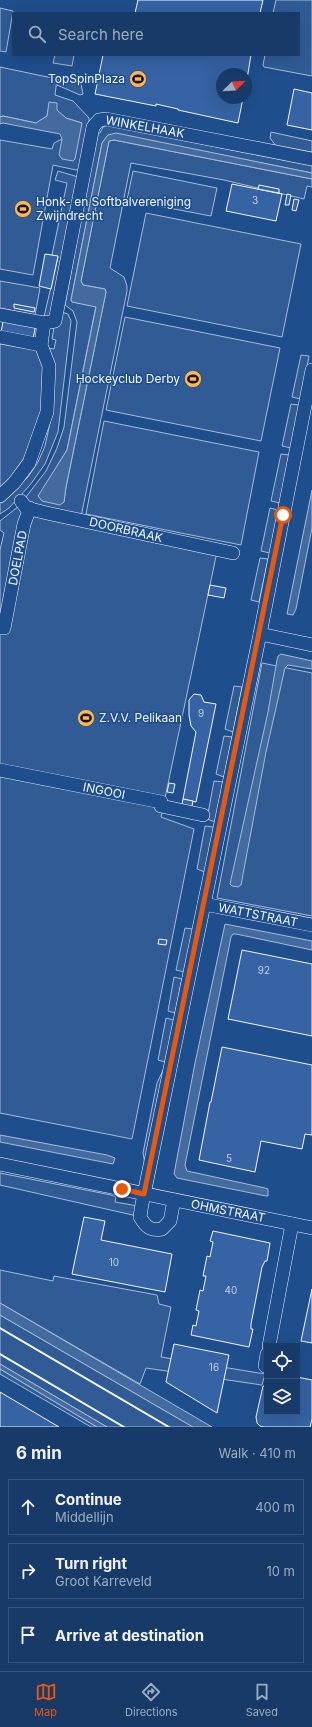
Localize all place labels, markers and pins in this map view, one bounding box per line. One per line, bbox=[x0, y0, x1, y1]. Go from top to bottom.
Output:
sports icon: TopSpinPlaza bbox=[128, 69, 148, 89]
place label: TopSpinPlaza bbox=[48, 71, 125, 86]
place label: Honk- en Softbalvereniging Zwijndrecht bbox=[36, 194, 191, 223]
sports icon: Honk- en Softbalvereniging Zwijndrecht bbox=[13, 199, 33, 219]
sports icon: Hockeyclub Derby bbox=[183, 369, 203, 389]
place label: Hockeyclub Derby bbox=[76, 371, 180, 386]
sports icon: Z.V.V. Pelikaan bbox=[76, 708, 96, 728]
place label: Z.V.V. Pelikaan bbox=[99, 710, 182, 725]

